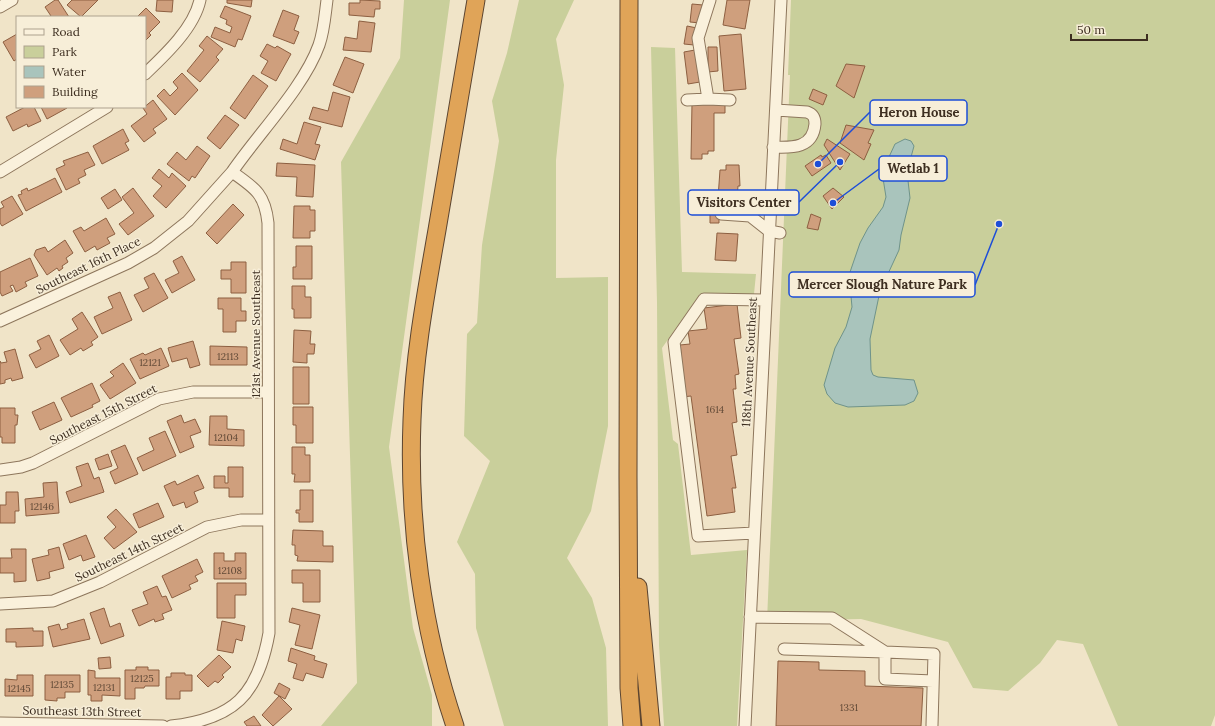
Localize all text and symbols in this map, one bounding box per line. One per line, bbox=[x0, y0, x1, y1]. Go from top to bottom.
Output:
legend bbox=[16, 16, 146, 108]
scale bar bbox=[1071, 16, 1147, 42]
text: 50 m bbox=[1077, 22, 1105, 37]
text: Road bbox=[52, 24, 80, 39]
text: Park bbox=[52, 44, 78, 59]
text: Water bbox=[52, 64, 87, 79]
text: Building bbox=[52, 84, 98, 99]
callout: Heron House bbox=[870, 100, 967, 125]
text: Heron House bbox=[878, 104, 960, 121]
callout: Wetlab 1 bbox=[879, 156, 947, 181]
text: Wetlab 1 bbox=[887, 160, 939, 177]
callout: Visitors Center bbox=[688, 190, 799, 215]
text: Visitors Center bbox=[696, 194, 792, 211]
street label: Southeast 16th Place bbox=[33, 233, 143, 297]
street label: 121st Avenue Southeast bbox=[248, 270, 263, 398]
callout: Mercer Slough Nature Park bbox=[789, 272, 975, 297]
text: Mercer Slough Nature Park bbox=[797, 276, 967, 293]
street label: 118th Avenue Southeast bbox=[738, 296, 760, 427]
house number: 12113 bbox=[217, 350, 239, 363]
house number: 12121 bbox=[139, 356, 161, 369]
street label: Southeast 15th Street bbox=[47, 380, 160, 448]
house number: 1614 bbox=[706, 403, 725, 416]
house number: 12104 bbox=[214, 431, 239, 444]
house number: 12146 bbox=[30, 500, 54, 513]
street label: Southeast 14th Street bbox=[72, 519, 186, 585]
house number: 12108 bbox=[218, 564, 243, 577]
house number: 12125 bbox=[130, 672, 154, 685]
house number: 12135 bbox=[50, 678, 74, 691]
house number: 12131 bbox=[93, 681, 115, 694]
house number: 12145 bbox=[7, 682, 31, 695]
house number: 1331 bbox=[840, 701, 859, 714]
street label: Southeast 13th Street bbox=[22, 702, 142, 720]

